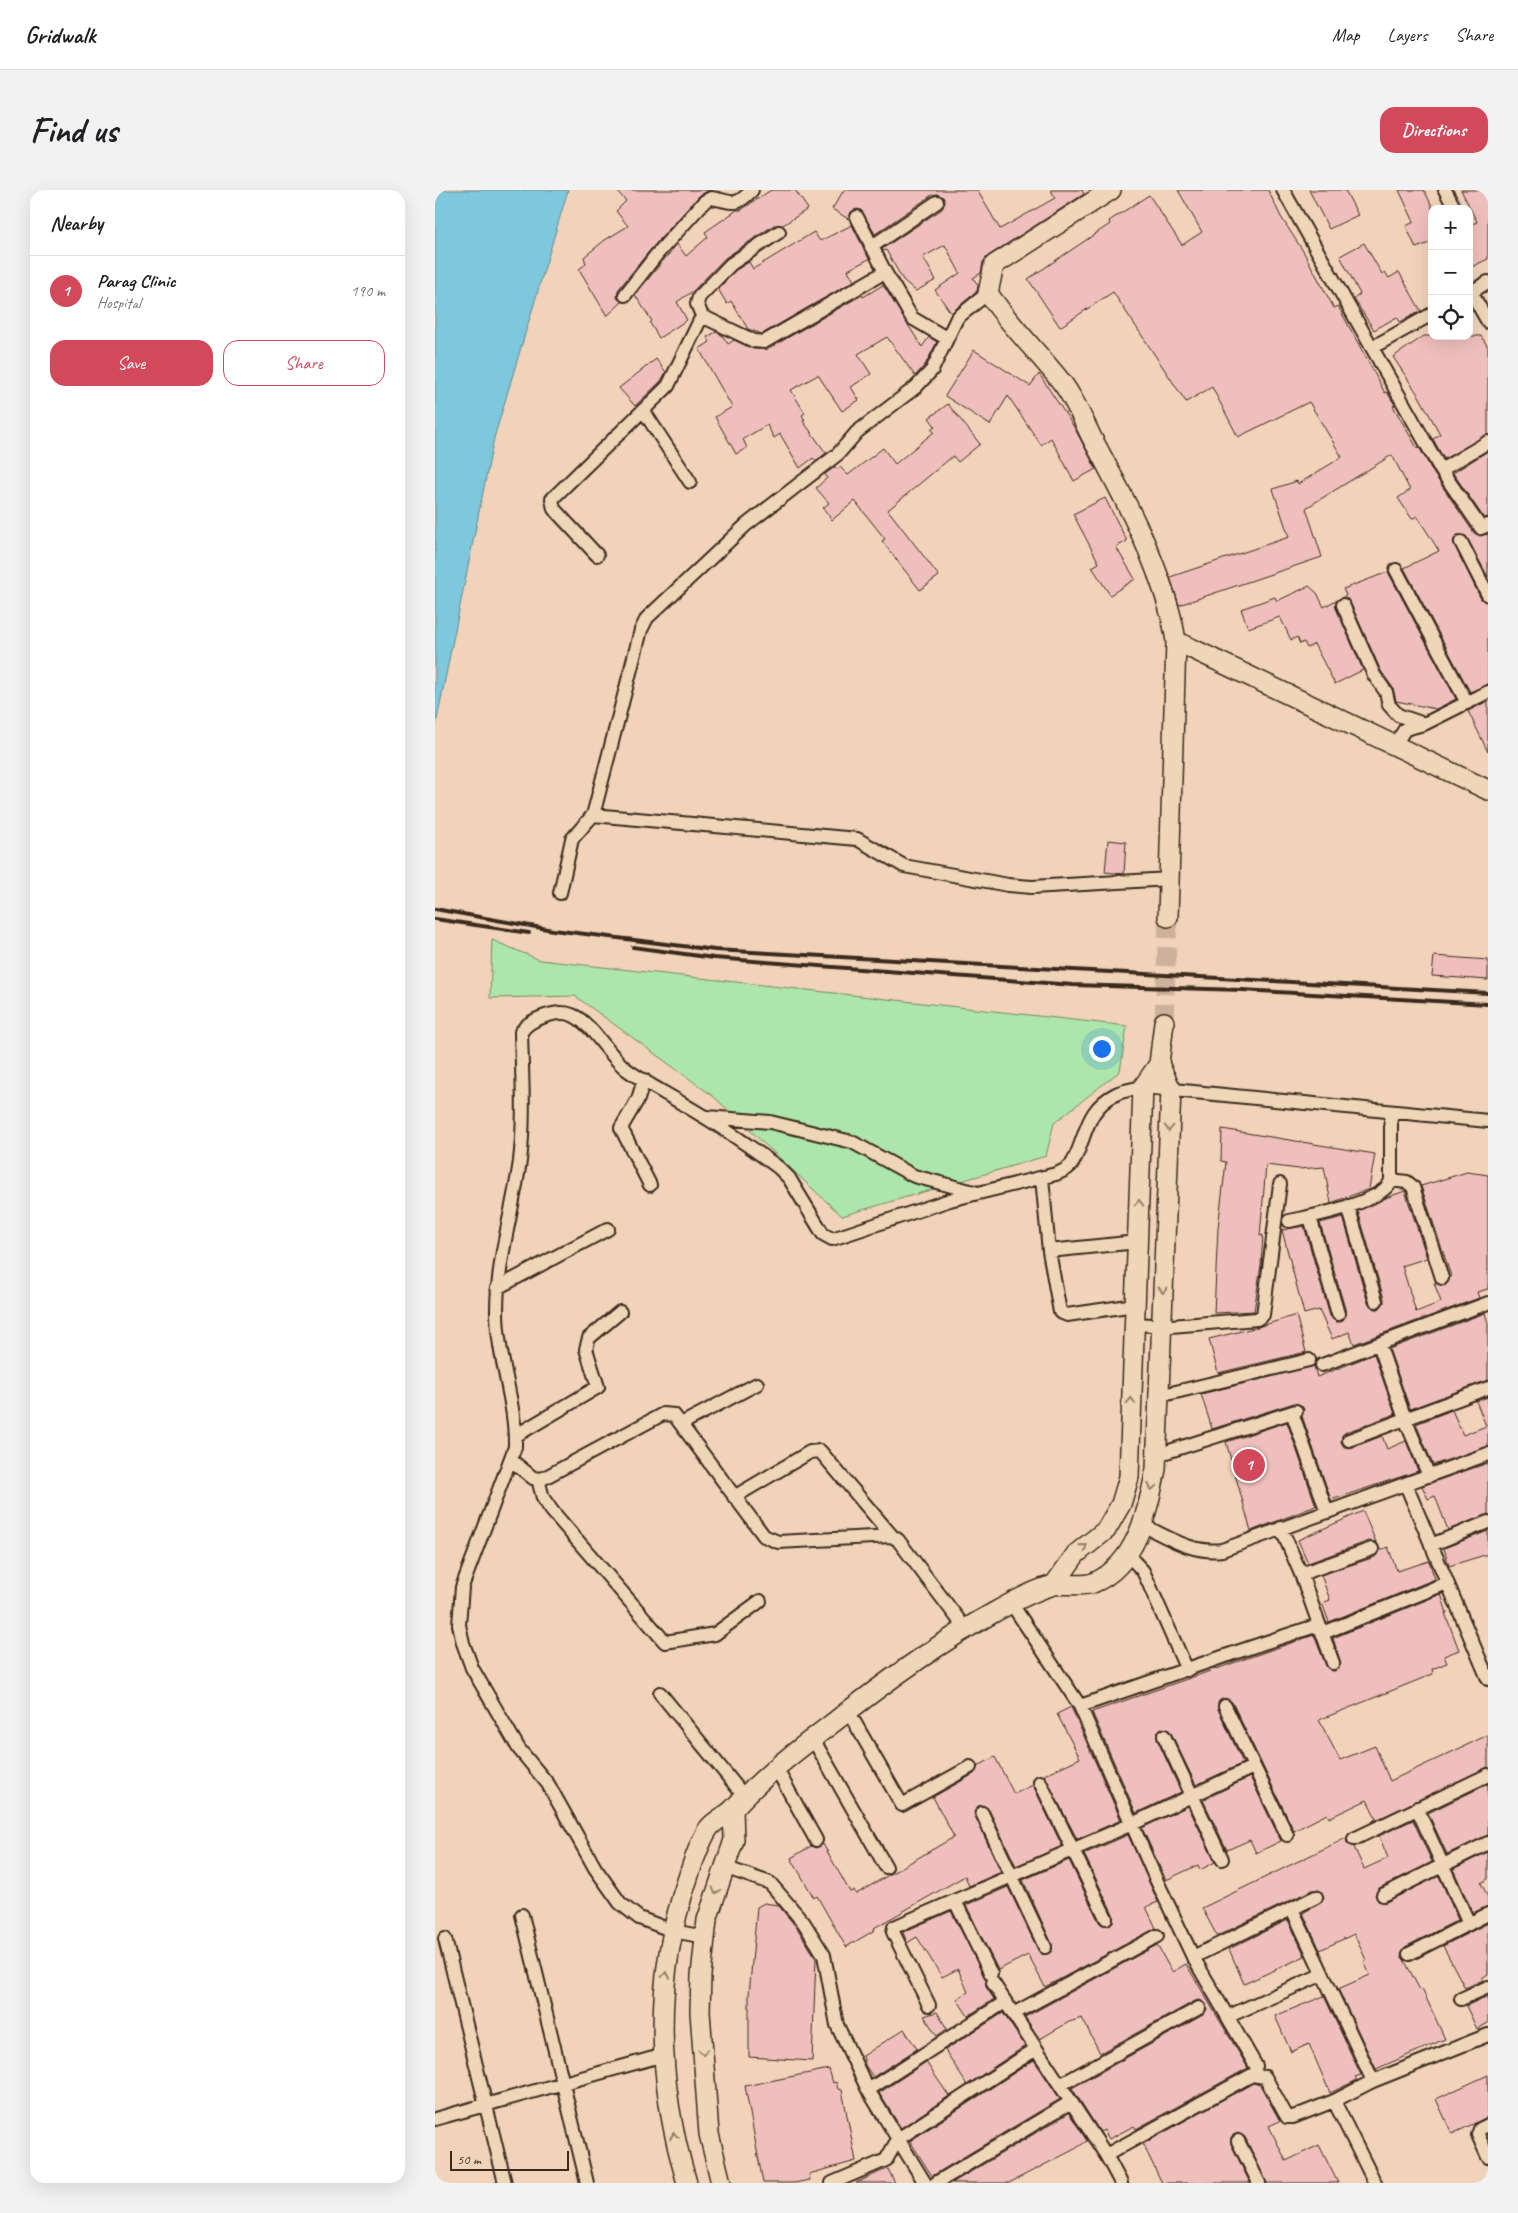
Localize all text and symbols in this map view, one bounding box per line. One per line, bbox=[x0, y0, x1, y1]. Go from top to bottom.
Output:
text: Gridwalk bbox=[25, 20, 95, 50]
text: Map bbox=[1332, 24, 1360, 46]
text: Layers bbox=[1388, 24, 1427, 46]
text: Share bbox=[1455, 24, 1493, 46]
button: Directions bbox=[1380, 107, 1488, 153]
text: Find us bbox=[30, 108, 117, 153]
map controls bbox=[1428, 205, 1473, 340]
button: + bbox=[1428, 205, 1473, 250]
text: Nearby bbox=[50, 210, 103, 236]
button: − bbox=[1428, 250, 1473, 295]
text: Parag Clinic bbox=[97, 269, 175, 293]
text: 1 bbox=[62, 281, 70, 301]
text: 190 m bbox=[351, 281, 385, 301]
text: Hospital bbox=[97, 293, 141, 313]
button: locate bbox=[1428, 295, 1473, 340]
button: Save bbox=[50, 340, 213, 386]
button: Share bbox=[223, 340, 385, 386]
your location bbox=[1089, 1036, 1115, 1062]
one-way arrow bbox=[1164, 1124, 1175, 1132]
one-way arrow bbox=[1133, 1199, 1144, 1207]
one-way arrow bbox=[1158, 1286, 1168, 1294]
one-way arrow bbox=[1126, 1396, 1137, 1404]
pin: 1 bbox=[1233, 1446, 1265, 1484]
one-way arrow bbox=[1148, 1483, 1158, 1491]
one-way arrow bbox=[1078, 1545, 1087, 1553]
one-way arrow bbox=[712, 1886, 722, 1895]
one-way arrow bbox=[660, 1970, 671, 1978]
one-way arrow bbox=[697, 2048, 708, 2056]
one-way arrow bbox=[669, 2132, 679, 2140]
scale bar bbox=[450, 2148, 569, 2171]
text: 50 m bbox=[457, 2151, 481, 2168]

